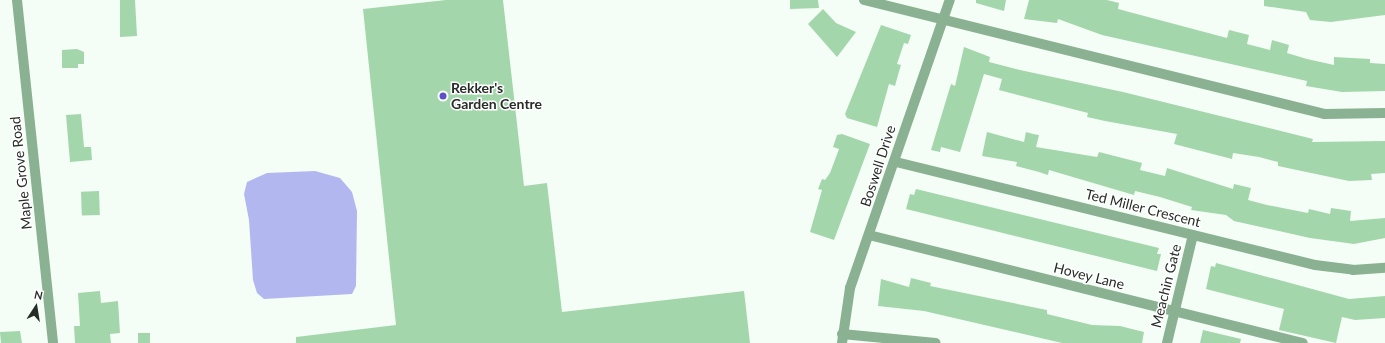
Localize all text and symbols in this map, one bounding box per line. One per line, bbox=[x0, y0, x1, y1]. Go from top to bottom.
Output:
place label: Rekker's Garden Centre bbox=[451, 80, 542, 112]
marker: Rekker's Garden Centre bbox=[438, 91, 448, 101]
street label: Maple Grove Road bbox=[7, 116, 35, 230]
street label: Boswell Drive bbox=[857, 123, 899, 209]
street label: Ted Miller Crescent bbox=[1083, 186, 1203, 230]
street label: Meachin Gate bbox=[1147, 242, 1185, 330]
street label: Hovey Lane bbox=[1052, 259, 1126, 293]
north arrow bbox=[16, 287, 56, 327]
text: N bbox=[33, 288, 44, 302]

